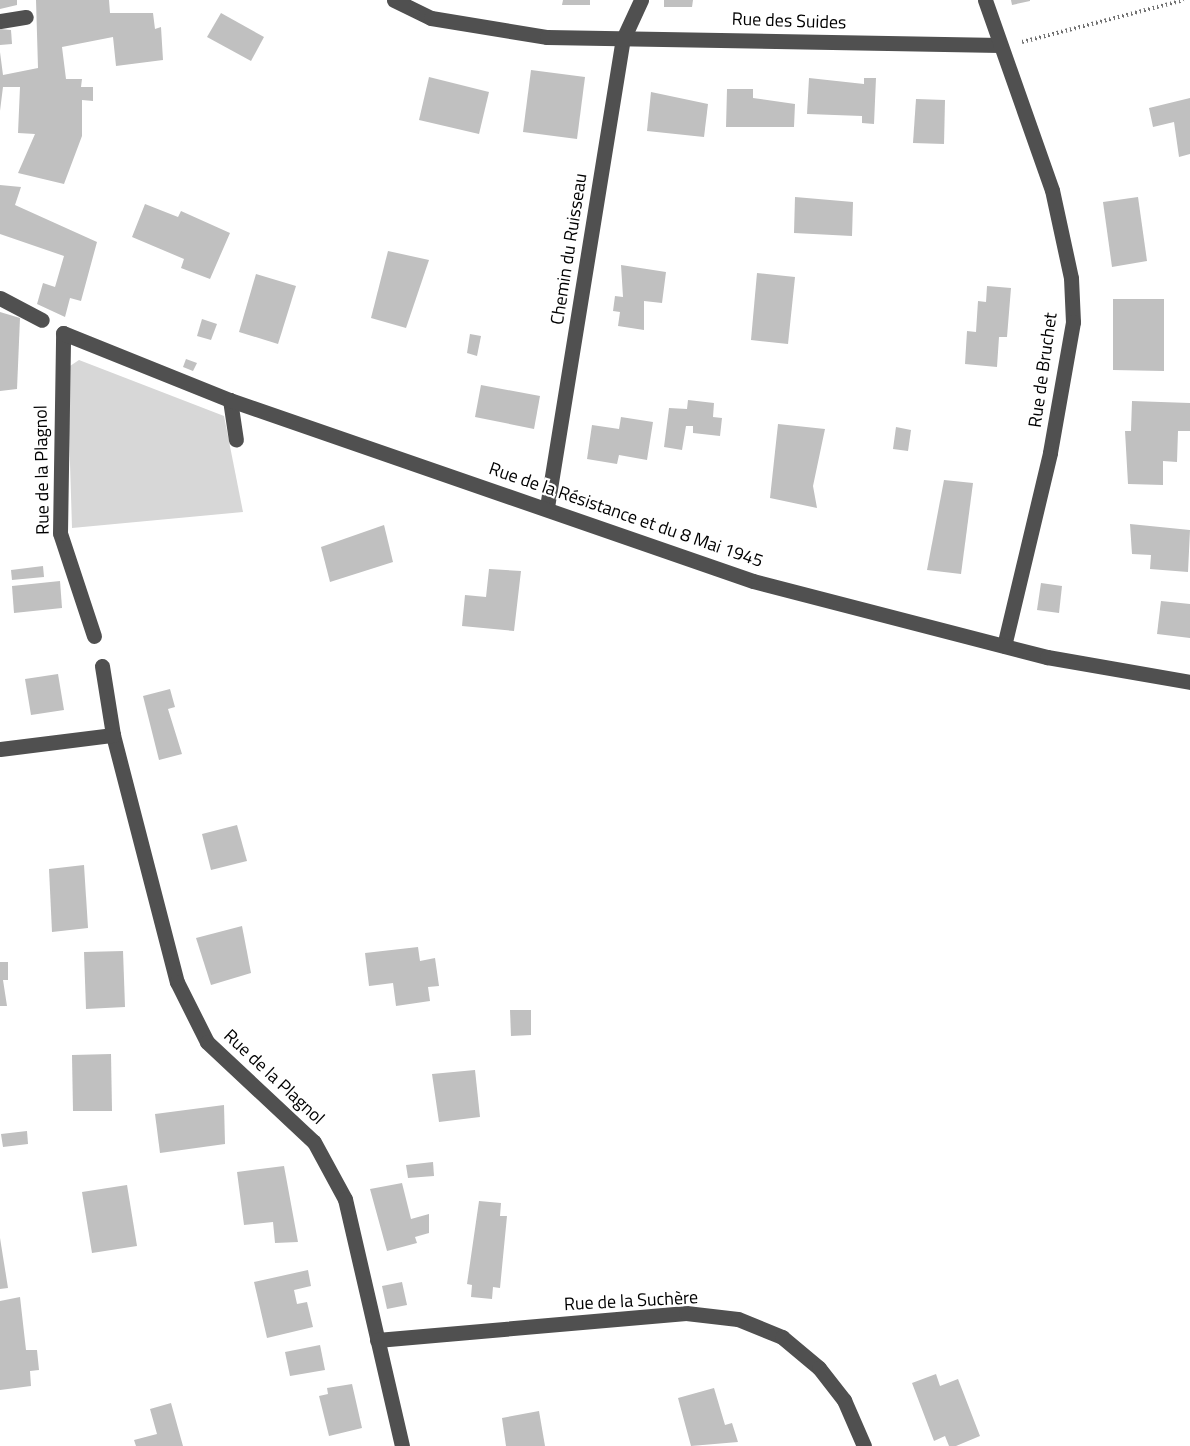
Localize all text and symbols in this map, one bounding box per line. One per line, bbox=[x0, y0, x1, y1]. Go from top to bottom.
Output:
street label: Rue des Suides bbox=[731, 8, 847, 34]
street label: Chemin du Ruisseau bbox=[546, 172, 592, 326]
street label: Rue de Bruchet bbox=[1024, 311, 1062, 429]
street label: Rue de la Plagnol bbox=[30, 405, 54, 535]
street label: Rue de la Résistance et du 8 Mai 1945 bbox=[486, 458, 766, 572]
street label: Rue de la Plagnol bbox=[219, 1025, 329, 1129]
street label: Rue de la Suchère bbox=[563, 1287, 699, 1315]

